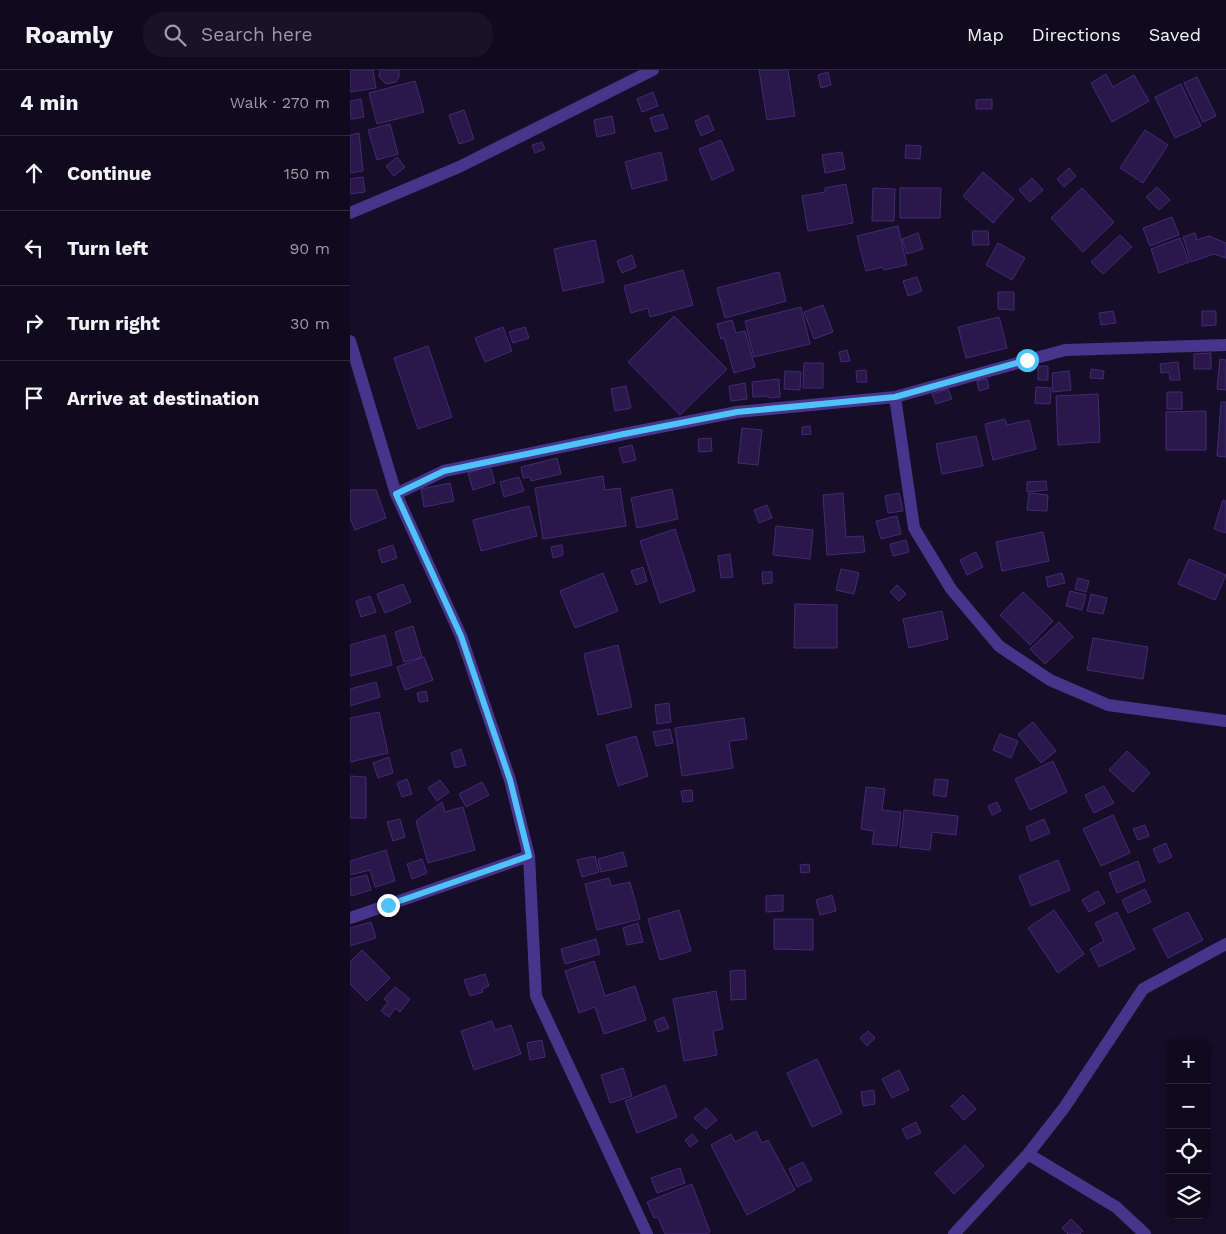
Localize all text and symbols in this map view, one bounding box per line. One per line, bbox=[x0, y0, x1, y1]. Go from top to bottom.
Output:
search box bbox=[143, 12, 493, 57]
text: Roamly bbox=[25, 21, 113, 49]
icon: search bbox=[161, 21, 189, 49]
text: Search here bbox=[201, 23, 312, 46]
text: Map bbox=[967, 24, 1004, 45]
text: Directions bbox=[1032, 24, 1121, 45]
text: Saved bbox=[1149, 24, 1201, 45]
text: 4 min bbox=[20, 90, 78, 115]
text: Walk · 270 m bbox=[230, 93, 330, 112]
icon: ahead bbox=[20, 159, 48, 187]
text: Continue bbox=[67, 162, 151, 185]
text: 150 m bbox=[284, 164, 330, 183]
icon: left bbox=[20, 234, 48, 262]
text: Turn left bbox=[67, 237, 148, 260]
text: 90 m bbox=[289, 239, 330, 258]
icon: right bbox=[20, 309, 48, 337]
text: Turn right bbox=[67, 312, 160, 335]
text: 30 m bbox=[290, 314, 330, 333]
route start bbox=[1016, 349, 1039, 372]
icon: arrive bbox=[20, 384, 48, 412]
text: Arrive at destination bbox=[67, 387, 259, 410]
route end bbox=[377, 894, 400, 917]
map controls bbox=[1166, 1039, 1211, 1219]
button: + bbox=[1166, 1039, 1211, 1084]
button: − bbox=[1166, 1084, 1211, 1129]
button: locate bbox=[1166, 1129, 1211, 1174]
button: layers bbox=[1166, 1174, 1211, 1219]

